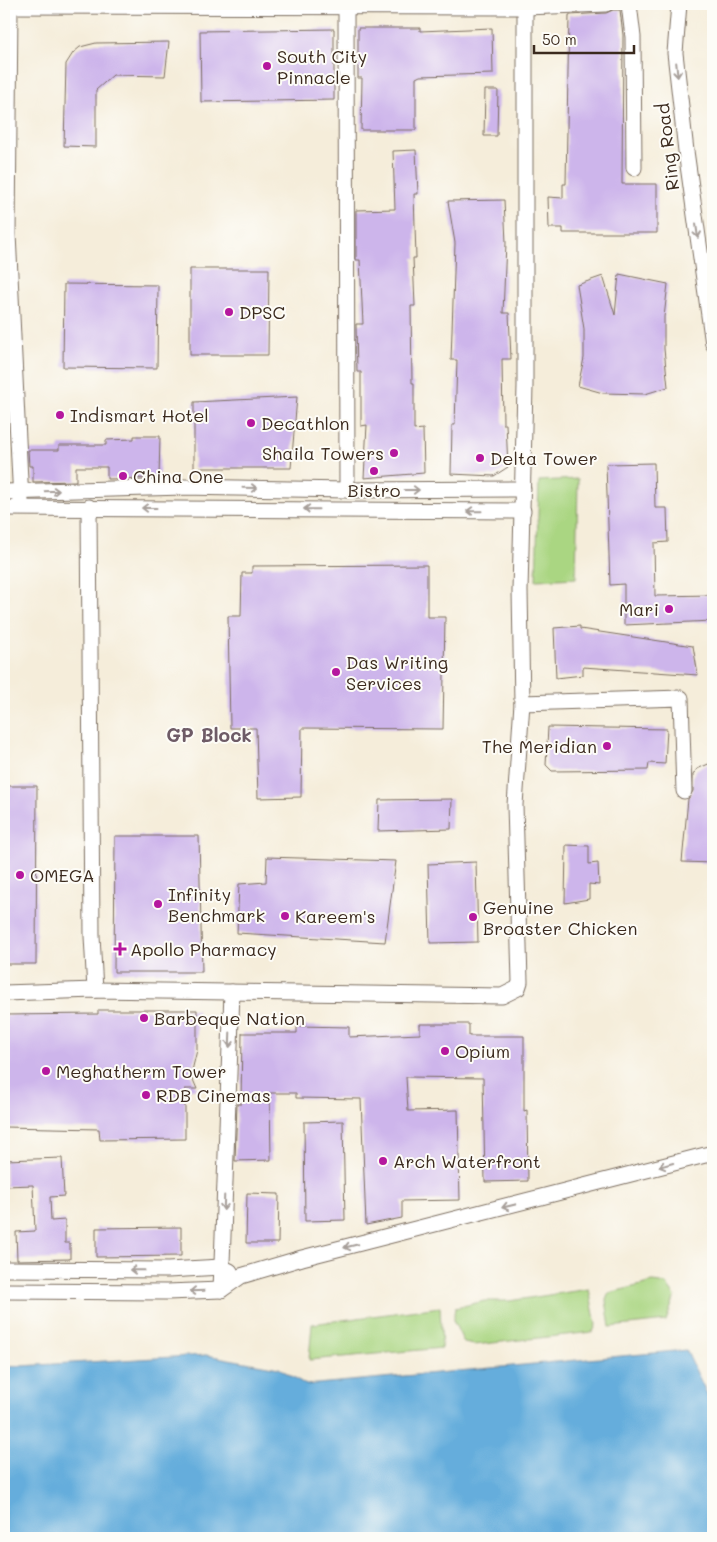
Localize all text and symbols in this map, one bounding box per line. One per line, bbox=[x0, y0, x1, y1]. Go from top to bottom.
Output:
scale bar bbox=[534, 22, 634, 54]
text: 50 m bbox=[542, 29, 577, 49]
place label: South City Pinnacle bbox=[277, 44, 367, 89]
marker: South City Pinnacle bbox=[261, 60, 273, 72]
one-way arrow bbox=[672, 61, 682, 77]
street label: Ring Road bbox=[650, 102, 684, 192]
one-way arrow bbox=[692, 223, 702, 239]
place label: DPSC bbox=[239, 300, 285, 324]
marker: DPSC bbox=[223, 306, 235, 318]
place label: Indismart Hotel bbox=[70, 403, 209, 427]
marker: Indismart Hotel bbox=[54, 409, 66, 421]
place label: Decathlon bbox=[261, 411, 350, 435]
marker: Decathlon bbox=[245, 417, 257, 429]
place label: Shaila Towers bbox=[262, 441, 384, 465]
place label: Delta Tower bbox=[490, 446, 598, 470]
marker: Shaila Towers bbox=[388, 447, 400, 459]
marker: Delta Tower bbox=[474, 452, 486, 464]
place label: China One bbox=[133, 464, 224, 488]
marker: Bistro bbox=[368, 465, 380, 477]
marker: China One bbox=[117, 470, 129, 482]
place label: Bistro bbox=[347, 478, 401, 502]
one-way arrow bbox=[242, 484, 258, 493]
one-way arrow bbox=[404, 485, 420, 494]
one-way arrow bbox=[44, 486, 60, 496]
one-way arrow bbox=[141, 503, 158, 513]
one-way arrow bbox=[304, 504, 320, 514]
one-way arrow bbox=[466, 506, 482, 516]
place label: Mari bbox=[619, 597, 659, 621]
marker: Mari bbox=[663, 603, 675, 615]
place label: Das Writing Services bbox=[346, 650, 448, 695]
marker: Das Writing Services bbox=[330, 666, 342, 678]
district label: GP Block bbox=[166, 722, 252, 747]
place label: The Meridian bbox=[482, 734, 597, 758]
marker: The Meridian bbox=[601, 740, 613, 752]
place label: OMEGA bbox=[30, 863, 95, 887]
marker: OMEGA bbox=[14, 869, 26, 881]
place label: Infinity Benchmark bbox=[168, 882, 265, 927]
place label: Genuine Broaster Chicken bbox=[483, 895, 637, 940]
marker: Infinity Benchmark bbox=[152, 898, 164, 910]
place label: Kareem's bbox=[295, 904, 376, 928]
marker: Kareem's bbox=[279, 910, 291, 922]
marker: Genuine Broaster Chicken bbox=[467, 911, 479, 923]
place label: Apollo Pharmacy bbox=[130, 937, 277, 961]
marker: Apollo Pharmacy bbox=[114, 943, 126, 955]
place label: Barbeque Nation bbox=[154, 1006, 305, 1030]
marker: Barbeque Nation bbox=[138, 1012, 150, 1024]
one-way arrow bbox=[225, 1032, 235, 1048]
place label: Opium bbox=[455, 1039, 510, 1063]
marker: Opium bbox=[439, 1045, 451, 1057]
place label: Meghatherm Tower bbox=[56, 1059, 227, 1083]
marker: Meghatherm Tower bbox=[40, 1065, 52, 1077]
place label: RDB Cinemas bbox=[156, 1083, 271, 1107]
marker: RDB Cinemas bbox=[140, 1089, 152, 1101]
place label: Arch Waterfront bbox=[393, 1149, 541, 1173]
marker: Arch Waterfront bbox=[377, 1155, 389, 1167]
one-way arrow bbox=[659, 1161, 675, 1170]
one-way arrow bbox=[219, 1194, 228, 1210]
one-way arrow bbox=[501, 1202, 517, 1211]
one-way arrow bbox=[344, 1242, 360, 1251]
one-way arrow bbox=[129, 1265, 146, 1275]
one-way arrow bbox=[189, 1286, 205, 1296]

